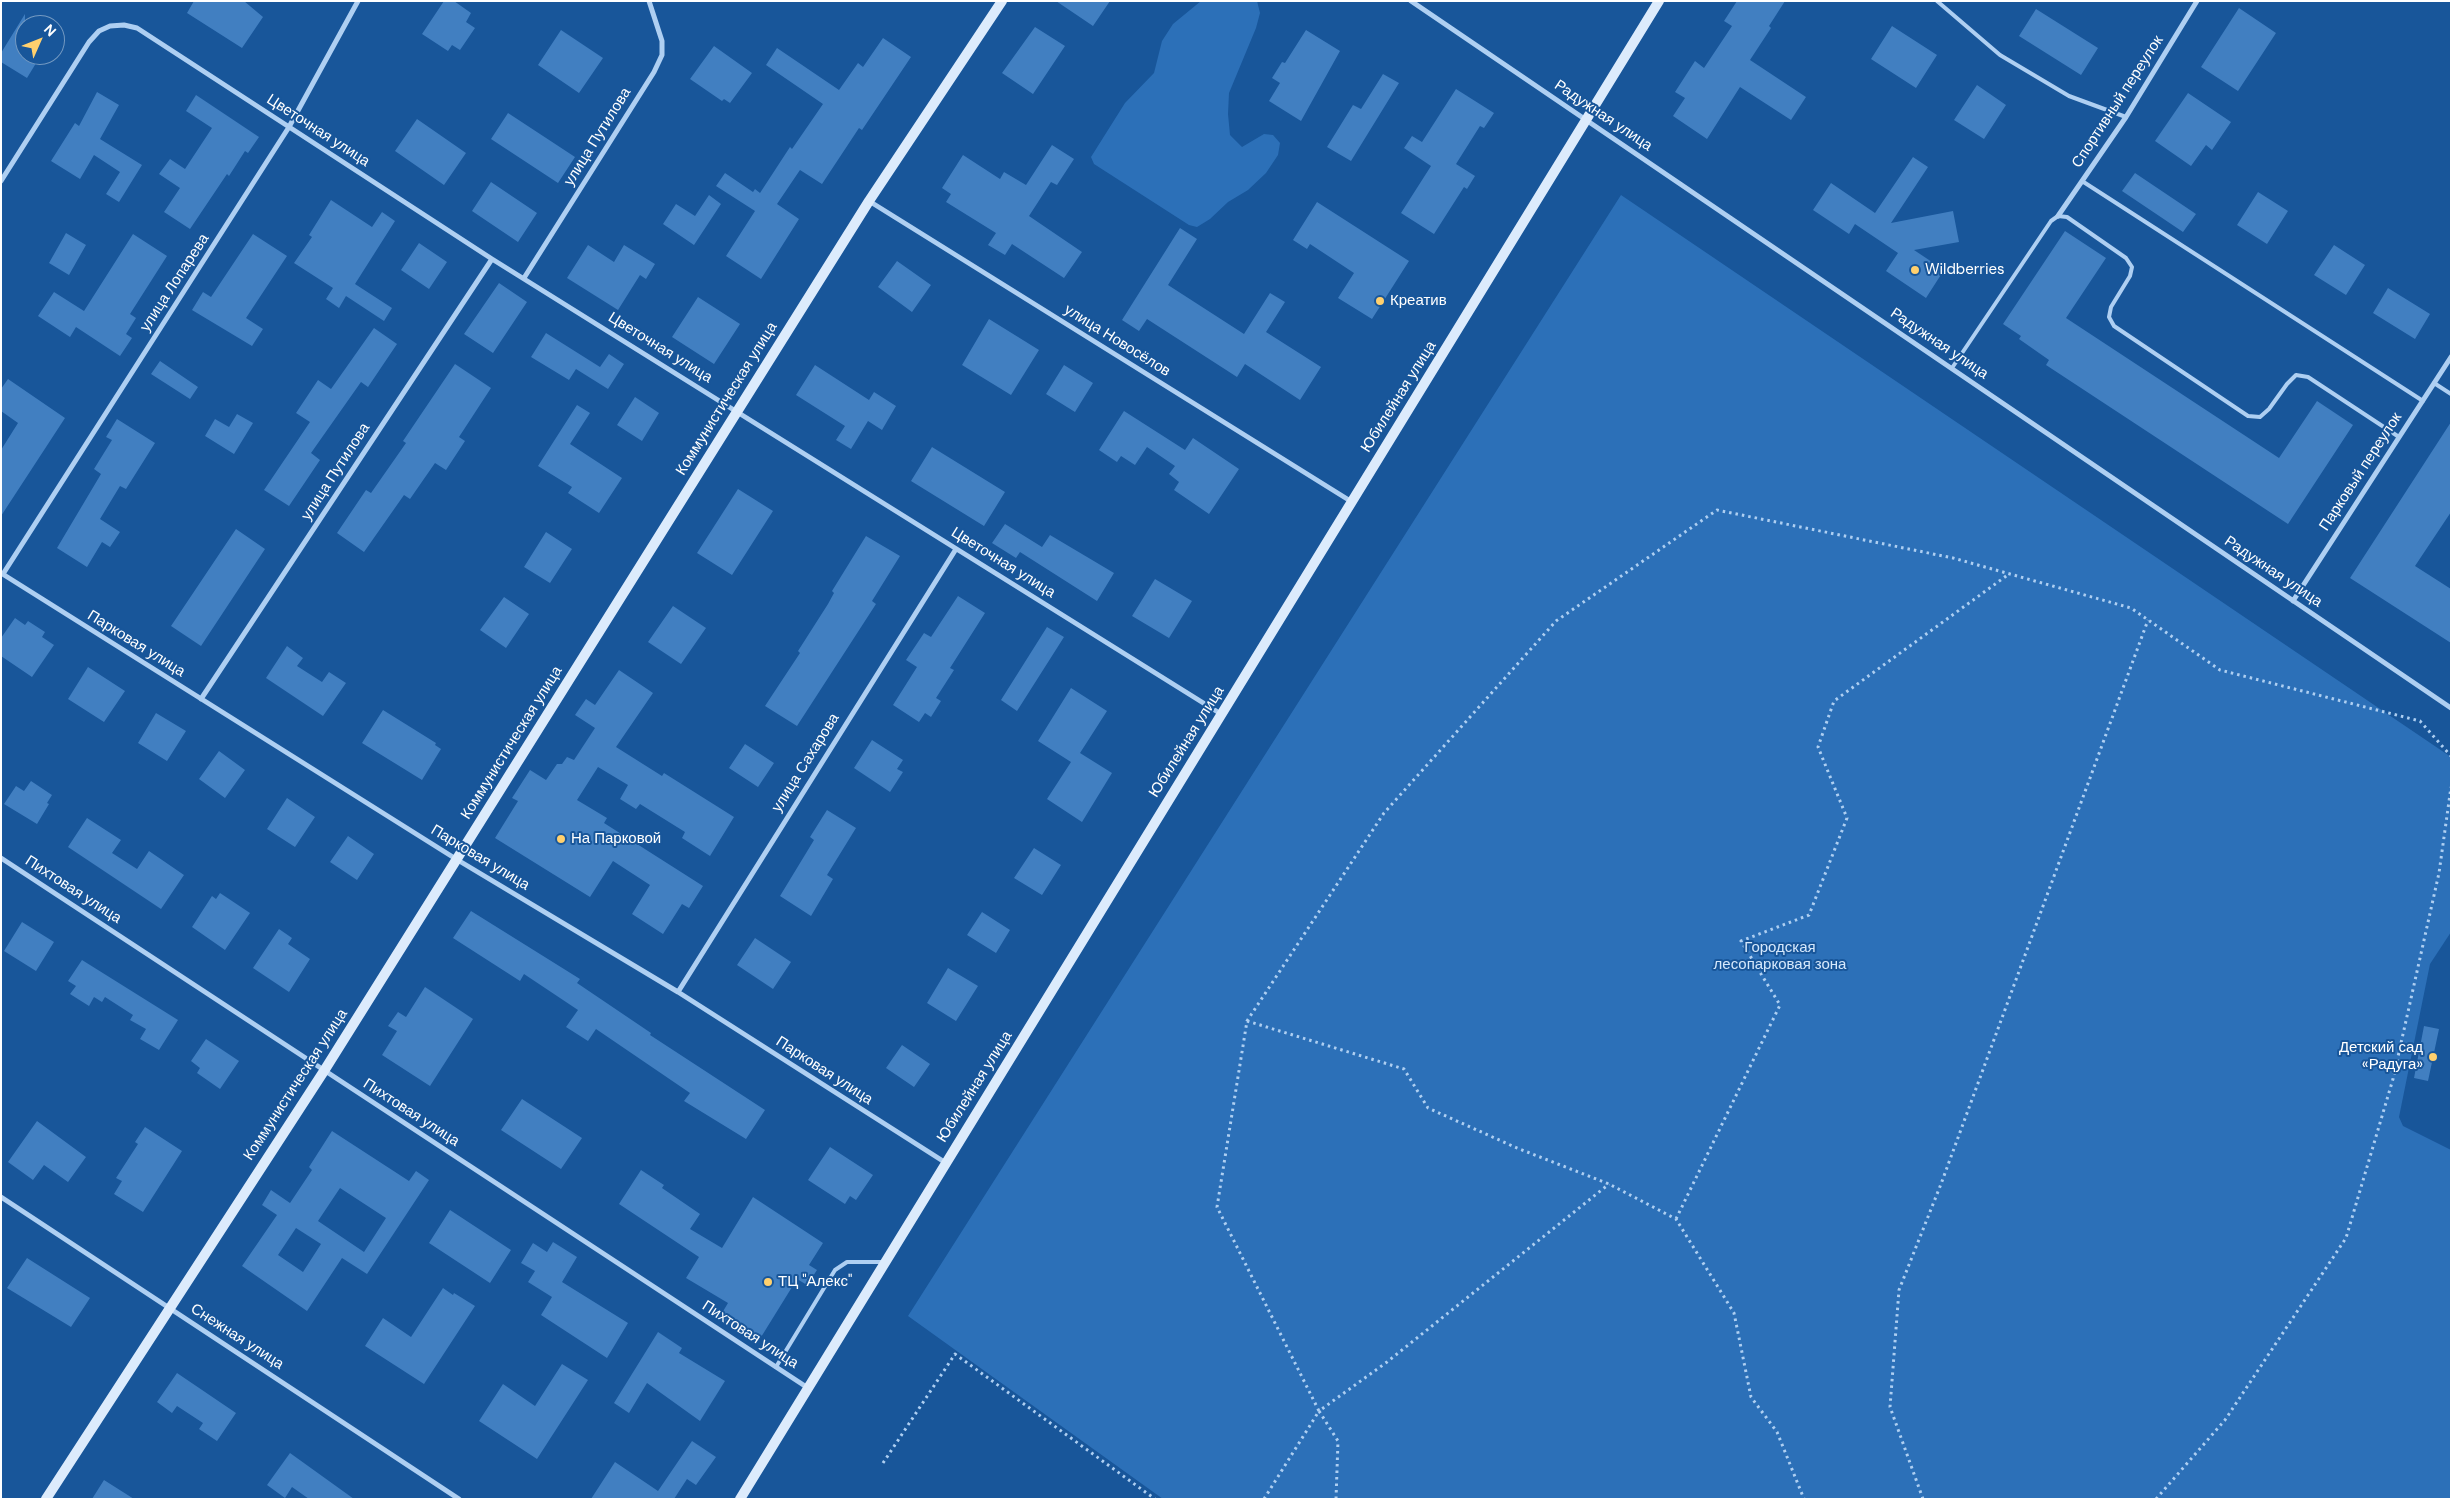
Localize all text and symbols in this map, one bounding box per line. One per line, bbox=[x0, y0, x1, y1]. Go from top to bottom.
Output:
north arrow bbox=[15, 15, 65, 65]
text: N bbox=[40, 20, 60, 40]
street label: Спортивный переулок bbox=[2069, 33, 2167, 171]
street label: Радужная улица bbox=[1551, 77, 1655, 155]
street label: улица Путилова bbox=[561, 85, 635, 189]
street label: Цветочная улица bbox=[263, 91, 373, 171]
street label: улица Лопарева bbox=[137, 231, 213, 335]
place label: Wildberries bbox=[1925, 261, 2005, 279]
marker: Wildberries bbox=[1909, 264, 1921, 276]
place label: Креатив bbox=[1390, 292, 1447, 310]
marker: Креатив bbox=[1374, 295, 1386, 307]
street label: улица Новосёлов bbox=[1061, 301, 1173, 381]
street label: Радужная улица bbox=[1887, 305, 1991, 383]
street label: Цветочная улица bbox=[605, 309, 715, 387]
street label: Коммунистическая улица bbox=[672, 319, 782, 479]
street label: Юбилейная улица bbox=[1358, 338, 1440, 456]
street label: Парковый переулок bbox=[2316, 409, 2406, 535]
street label: улица Путилова bbox=[298, 420, 374, 524]
street label: Цветочная улица bbox=[948, 524, 1058, 602]
street label: Радужная улица bbox=[2221, 533, 2325, 611]
street label: Парковая улица bbox=[84, 607, 188, 681]
street label: Коммунистическая улица bbox=[457, 663, 567, 823]
street label: Юбилейная улица bbox=[1146, 683, 1228, 801]
street label: улица Сахарова bbox=[768, 710, 844, 816]
street label: Парковая улица bbox=[427, 821, 533, 895]
place label: На Парковой bbox=[571, 830, 661, 848]
marker: На Парковой bbox=[555, 833, 567, 845]
street label: Пихтовая улица bbox=[22, 852, 124, 928]
park label: Городская лесопарковая зона bbox=[1714, 939, 1846, 974]
street label: Коммунистическая улица bbox=[240, 1006, 352, 1164]
street label: Юбилейная улица bbox=[934, 1028, 1016, 1146]
street label: Парковая улица bbox=[772, 1033, 876, 1109]
place label: Детский сад «Радуга» bbox=[2339, 1039, 2423, 1074]
marker: Детский сад «Радуга» bbox=[2427, 1051, 2439, 1063]
street label: Пихтовая улица bbox=[360, 1075, 462, 1151]
place label: ТЦ "Алекс" bbox=[778, 1273, 852, 1291]
marker: ТЦ "Алекс" bbox=[762, 1276, 774, 1288]
street label: Пихтовая улица bbox=[699, 1297, 801, 1373]
street label: Снежная улица bbox=[187, 1300, 287, 1374]

